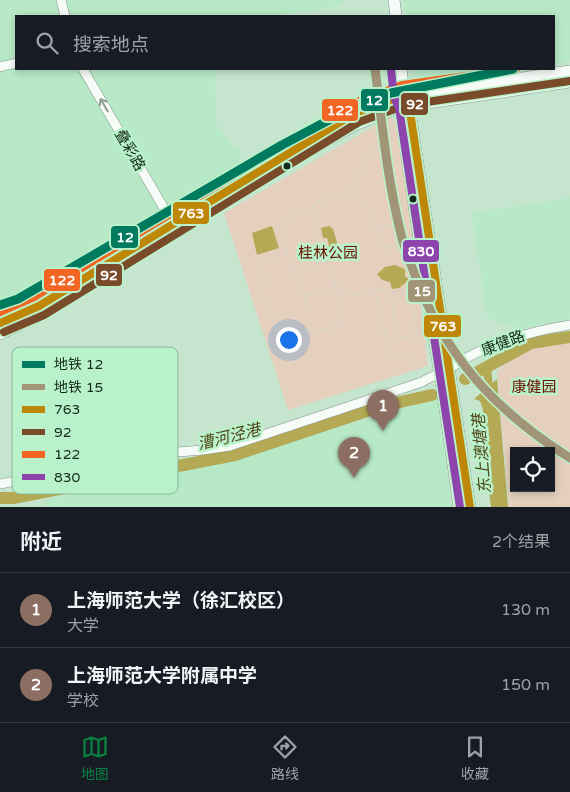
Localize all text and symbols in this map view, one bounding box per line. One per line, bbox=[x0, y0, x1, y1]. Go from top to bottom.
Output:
search box bbox=[15, 15, 555, 70]
icon: search bbox=[33, 29, 61, 57]
text: 搜索地点 bbox=[73, 34, 149, 56]
line badge: 12 bbox=[360, 88, 389, 112]
text: 12 bbox=[365, 92, 383, 109]
line badge: 92 bbox=[400, 92, 429, 116]
text: 92 bbox=[406, 96, 424, 113]
one-way arrow bbox=[99, 98, 109, 113]
line badge: 122 bbox=[321, 98, 359, 122]
text: 122 bbox=[327, 102, 353, 119]
street label: 叠彩路 bbox=[111, 126, 149, 174]
unlabelled marker bbox=[282, 161, 292, 171]
unlabelled marker bbox=[408, 194, 418, 204]
line badge: 763 bbox=[172, 201, 210, 225]
text: 763 bbox=[178, 205, 204, 222]
line badge: 12 bbox=[110, 225, 139, 249]
text: 12 bbox=[116, 229, 134, 246]
line badge: 830 bbox=[402, 239, 440, 263]
text: 830 bbox=[408, 243, 434, 260]
park label: 桂林公园 bbox=[298, 244, 358, 262]
line badge: 92 bbox=[95, 263, 123, 287]
text: 92 bbox=[100, 267, 118, 284]
line badge: 122 bbox=[43, 268, 81, 292]
text: 122 bbox=[49, 272, 75, 289]
line badge: 15 bbox=[407, 279, 436, 303]
text: 15 bbox=[413, 283, 431, 300]
line badge: 763 bbox=[423, 314, 462, 338]
text: 763 bbox=[430, 318, 456, 335]
your location bbox=[276, 327, 302, 353]
street label: 康健路 bbox=[479, 327, 527, 359]
legend bbox=[12, 347, 178, 494]
text: 地铁 12 bbox=[54, 356, 103, 373]
park label: 康健园 bbox=[511, 378, 557, 396]
text: 地铁 15 bbox=[54, 379, 103, 396]
pin: 1 bbox=[367, 390, 399, 431]
text: 763 bbox=[54, 401, 80, 418]
water label: 东上澳塘港 bbox=[468, 411, 495, 495]
water label: 漕河泾港 bbox=[196, 419, 264, 454]
text: 92 bbox=[54, 424, 72, 441]
pin: 2 bbox=[338, 437, 370, 478]
text: 122 bbox=[54, 446, 80, 463]
map controls bbox=[510, 447, 555, 492]
button: locate bbox=[510, 447, 555, 492]
text: 830 bbox=[54, 469, 81, 486]
text: 附近 bbox=[20, 530, 62, 555]
text: 2个结果 bbox=[492, 532, 550, 552]
text: 上海师范大学（徐汇校区） bbox=[67, 590, 295, 612]
text: 1 bbox=[31, 600, 41, 620]
text: 130 m bbox=[501, 600, 550, 620]
text: 大学 bbox=[67, 616, 99, 636]
text: 上海师范大学附属中学 bbox=[67, 665, 257, 687]
text: 2 bbox=[31, 675, 41, 695]
text: 150 m bbox=[501, 675, 550, 695]
text: 学校 bbox=[67, 691, 99, 711]
tab: 地图 bbox=[81, 733, 109, 783]
tab: 路线 bbox=[271, 733, 299, 783]
tab: 收藏 bbox=[461, 733, 489, 783]

